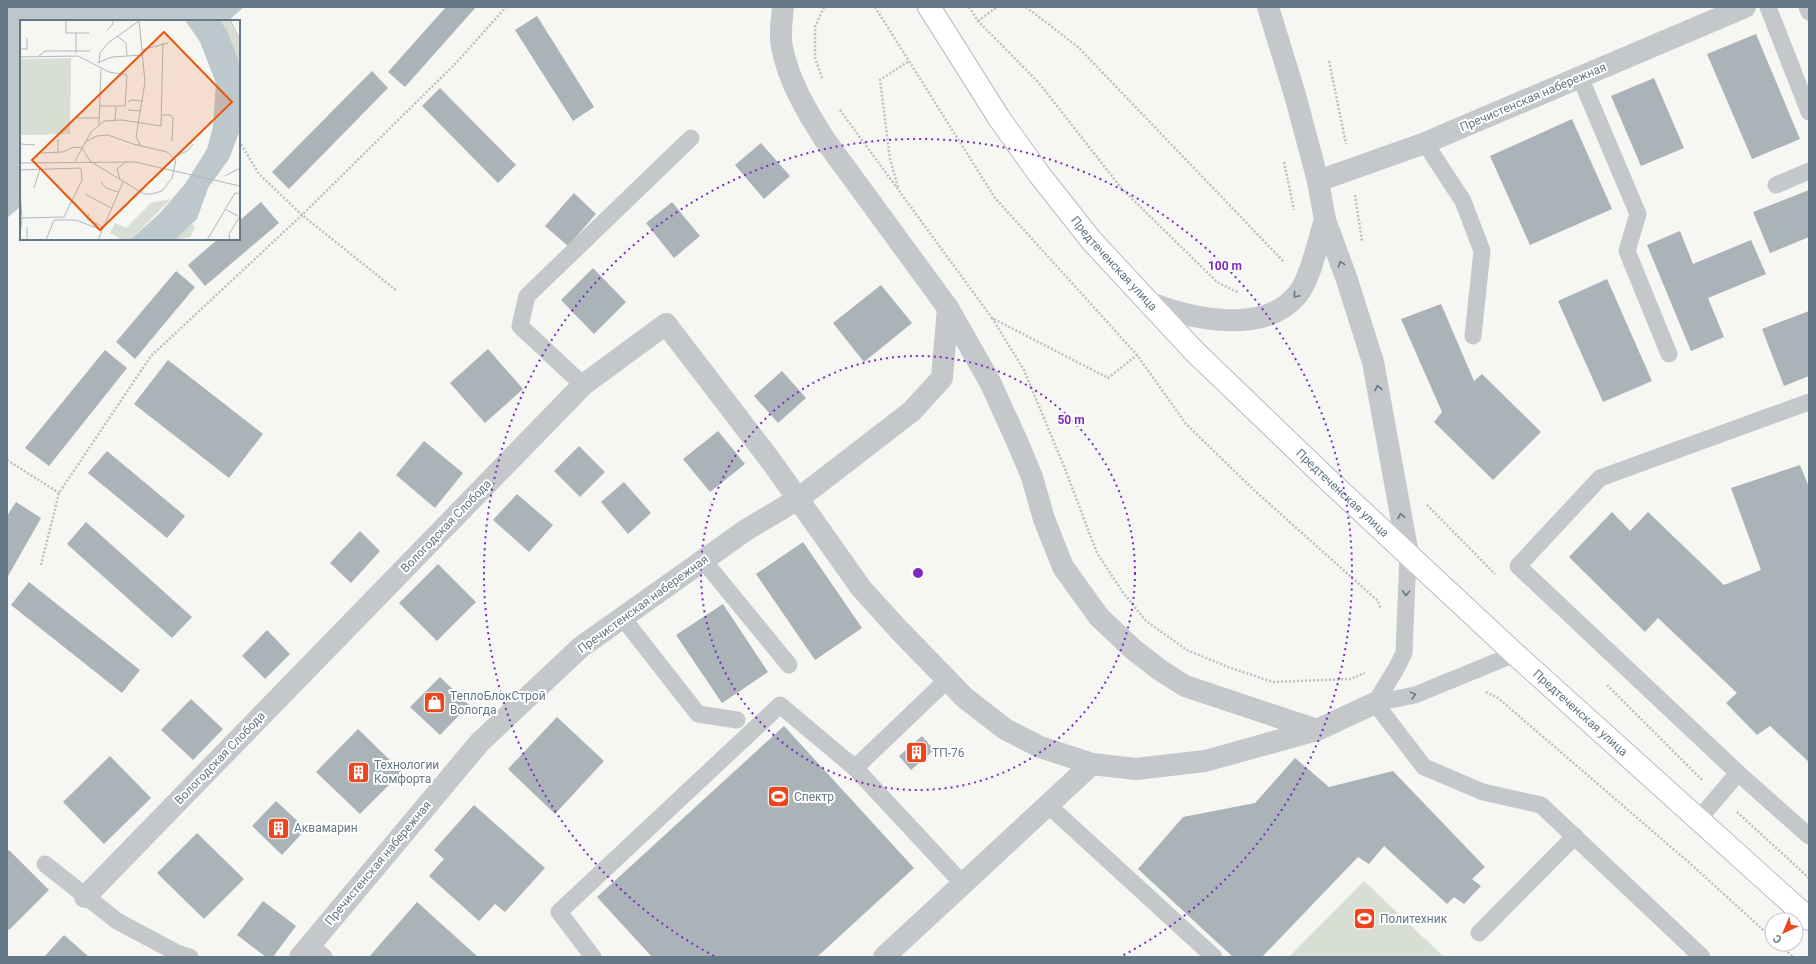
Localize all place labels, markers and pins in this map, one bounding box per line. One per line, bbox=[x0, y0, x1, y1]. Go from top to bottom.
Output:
centre of rings bbox=[911, 566, 925, 580]
place label: ТеплоБлокСтрой Вологда bbox=[450, 689, 546, 717]
shop icon: ТеплоБлокСтрой Вологда bbox=[422, 690, 448, 716]
building icon: ТП-76 bbox=[903, 740, 929, 766]
place label: ТП-76 bbox=[932, 746, 965, 760]
place label: Технологии Комфорта bbox=[374, 758, 439, 786]
building icon: Технологии Комфорта bbox=[346, 759, 372, 785]
sports icon: Спектр bbox=[765, 784, 791, 810]
place label: Спектр bbox=[794, 790, 834, 804]
building icon: Аквамарин bbox=[266, 815, 292, 841]
place label: Аквамарин bbox=[294, 821, 358, 835]
sports icon: Политехник bbox=[1352, 906, 1378, 932]
place label: Политехник bbox=[1380, 912, 1448, 926]

